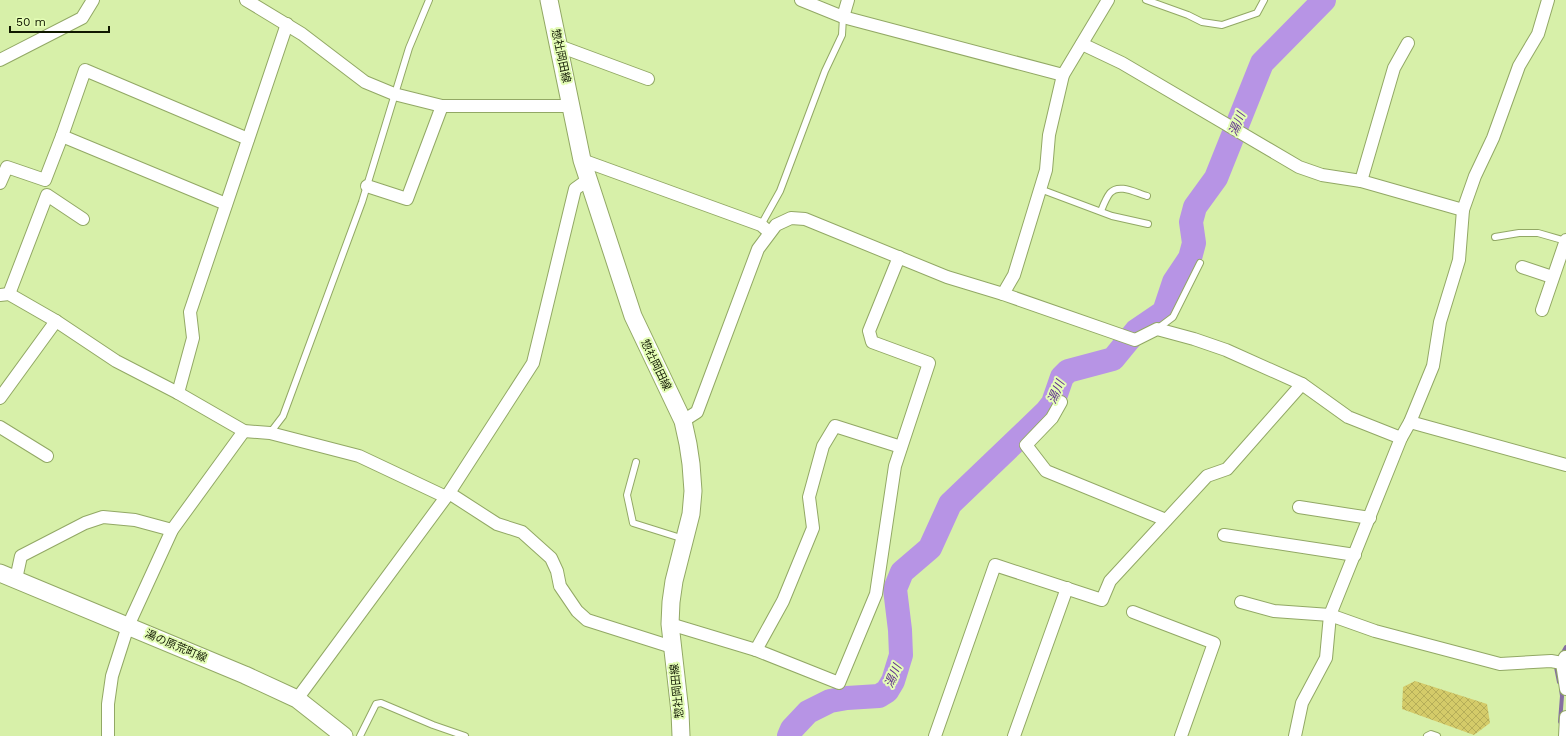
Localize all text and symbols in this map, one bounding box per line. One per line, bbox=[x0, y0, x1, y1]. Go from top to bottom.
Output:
scale bar bbox=[10, 8, 109, 34]
text: 50 m bbox=[16, 15, 46, 29]
street label: 惣社岡田線 bbox=[549, 28, 573, 84]
water label: 湯川 bbox=[1226, 108, 1249, 138]
street label: 惣社岡田線 bbox=[638, 337, 674, 393]
water label: 湯川 bbox=[1045, 376, 1068, 406]
street label: 湯の原荒町線 bbox=[143, 627, 209, 665]
water label: 湯川 bbox=[882, 660, 905, 690]
street label: 惣社岡田線 bbox=[668, 663, 686, 719]

